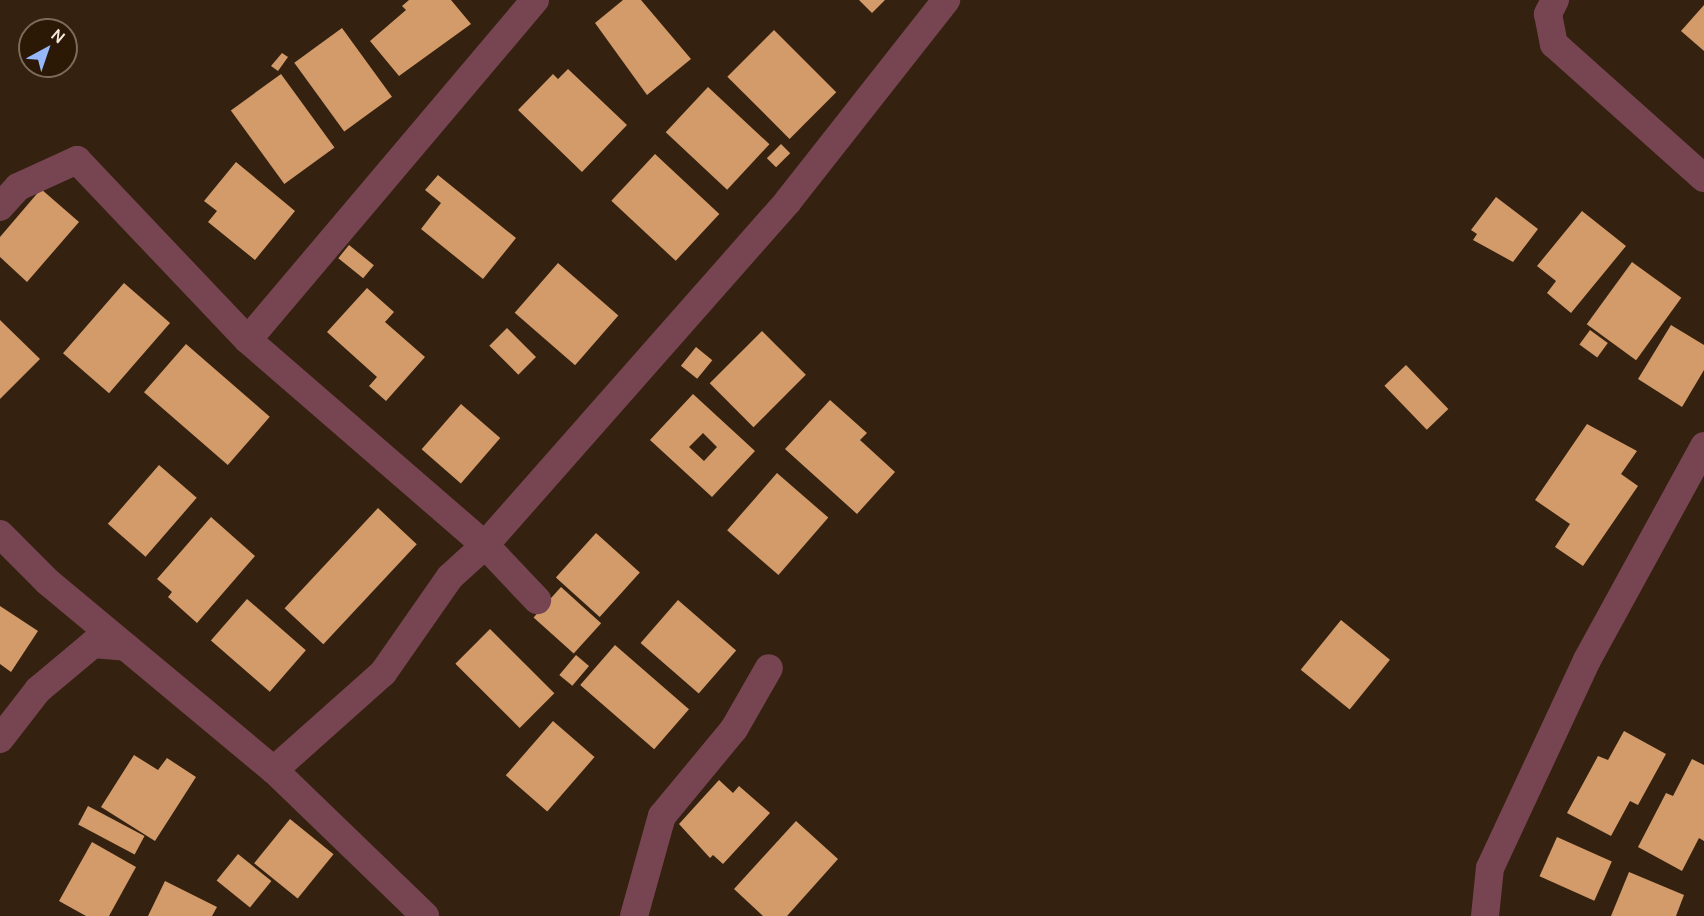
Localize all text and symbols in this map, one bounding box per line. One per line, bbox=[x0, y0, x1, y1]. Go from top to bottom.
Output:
north arrow bbox=[18, 18, 78, 78]
text: N bbox=[47, 24, 70, 48]

